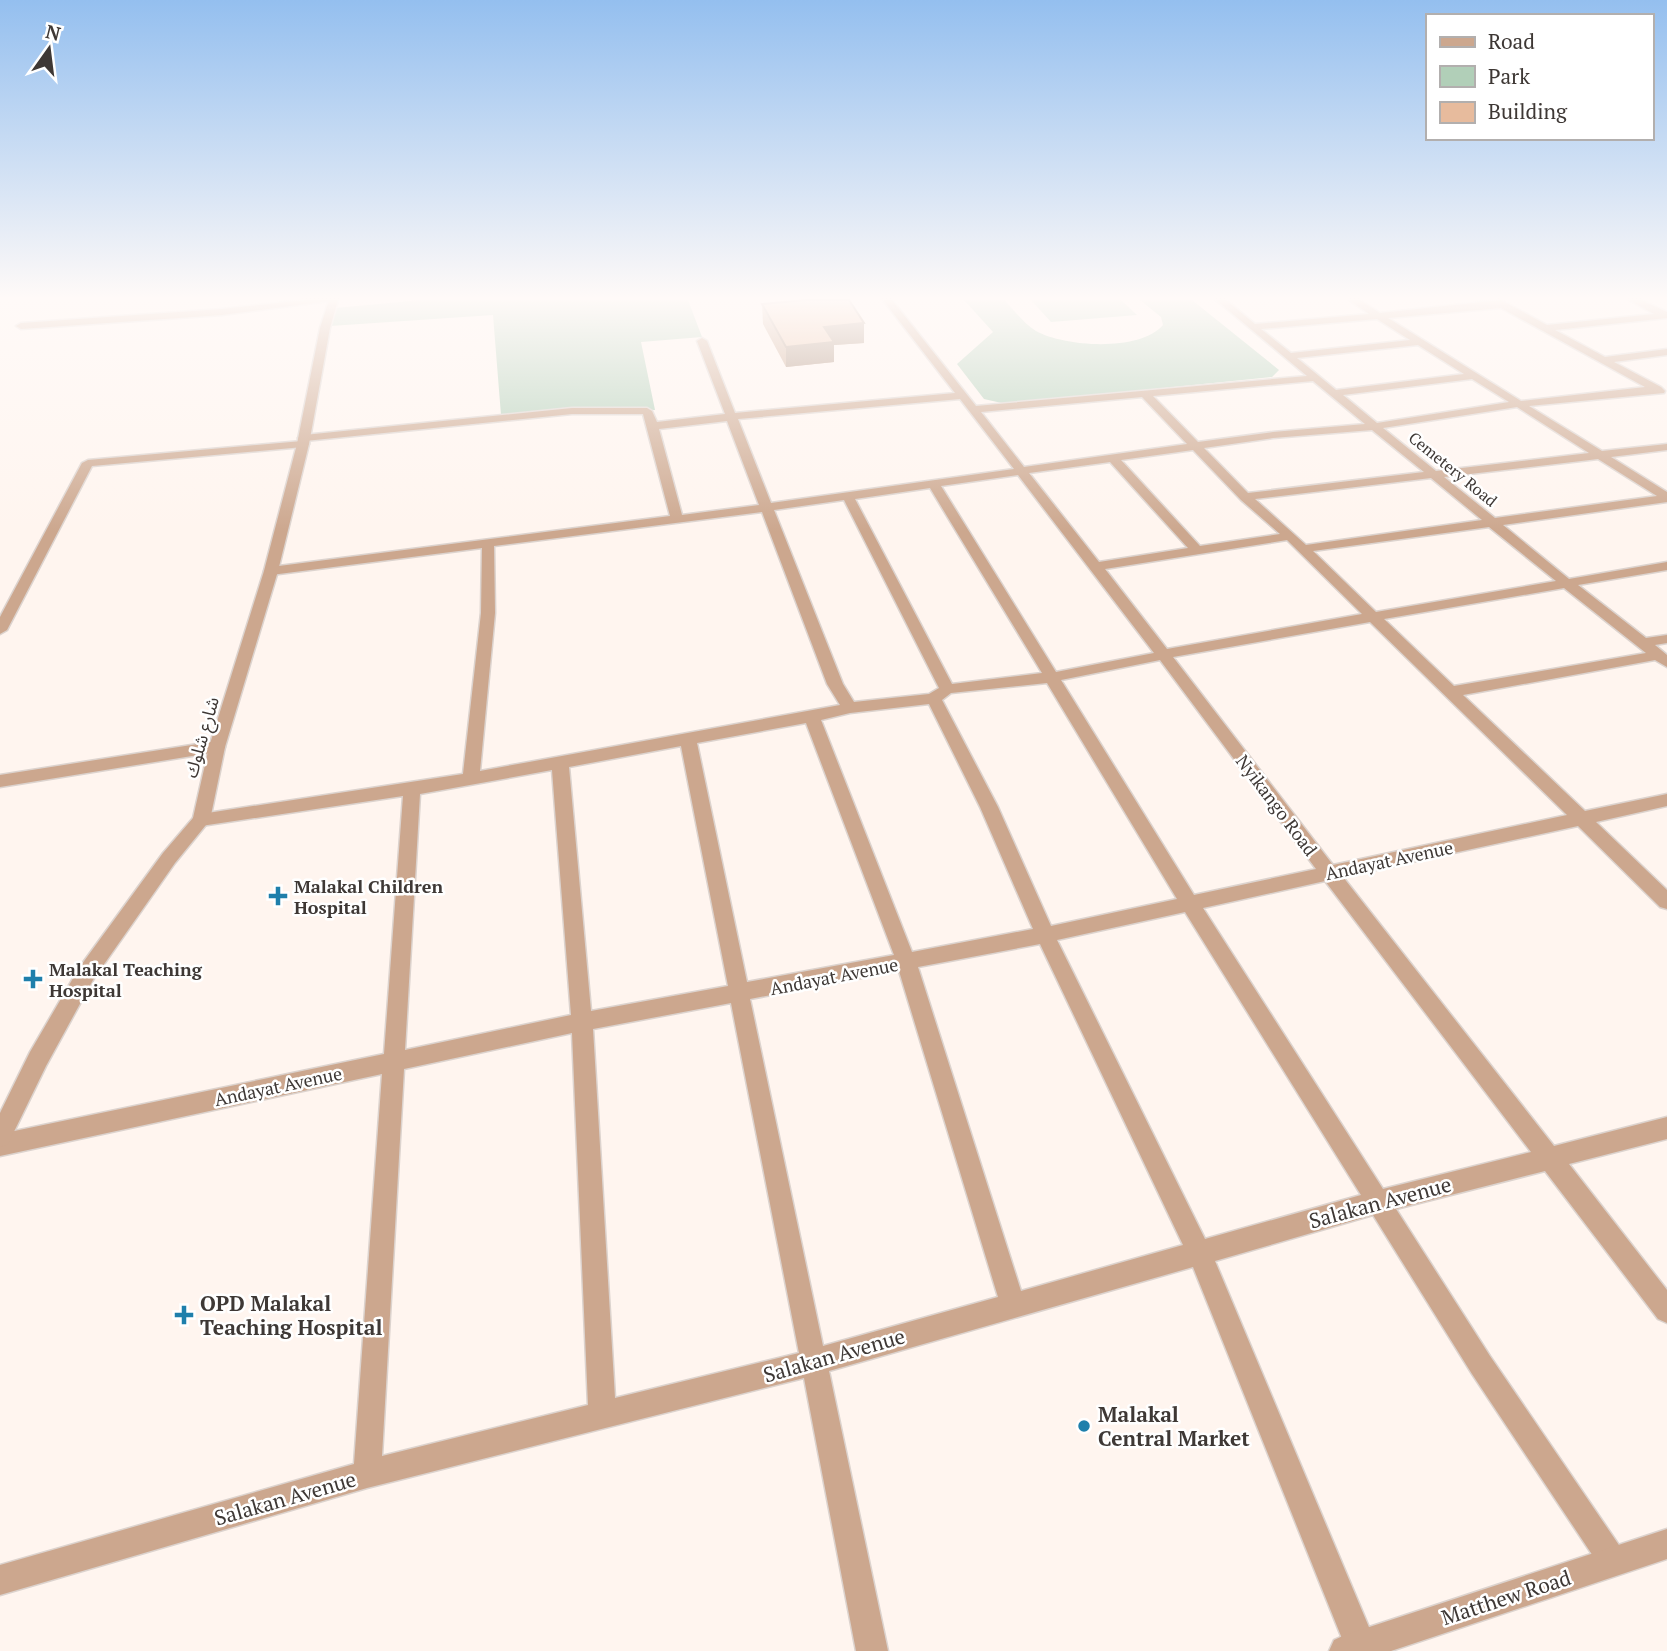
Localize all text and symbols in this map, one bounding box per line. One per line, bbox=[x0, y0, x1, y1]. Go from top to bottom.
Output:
north arrow bbox=[14, 14, 84, 84]
legend bbox=[1426, 14, 1653, 140]
text: N bbox=[43, 18, 64, 46]
text: Road bbox=[1488, 27, 1535, 55]
text: Park bbox=[1488, 62, 1530, 90]
text: Building bbox=[1488, 97, 1568, 125]
street label: Cemetery Road bbox=[1404, 427, 1502, 512]
street label: شارع شلوك bbox=[178, 694, 227, 781]
street label: Nyikango Road bbox=[1231, 750, 1323, 860]
street label: Andayat Avenue bbox=[1323, 835, 1455, 885]
place label: Malakal Children Hospital bbox=[294, 874, 444, 919]
marker: Malakal Children Hospital bbox=[268, 886, 288, 906]
street label: Andayat Avenue bbox=[768, 952, 900, 1000]
place label: Malakal Teaching Hospital bbox=[49, 957, 203, 1002]
marker: Malakal Teaching Hospital bbox=[23, 969, 43, 989]
street label: Andayat Avenue bbox=[212, 1061, 344, 1111]
street label: Salakan Avenue bbox=[1306, 1170, 1454, 1234]
place label: OPD Malakal Teaching Hospital bbox=[200, 1289, 382, 1341]
marker: OPD Malakal Teaching Hospital bbox=[174, 1305, 194, 1325]
street label: Salakan Avenue bbox=[760, 1321, 908, 1389]
place label: Malakal Central Market bbox=[1098, 1400, 1250, 1452]
marker: Malakal Central Market bbox=[1076, 1418, 1092, 1434]
street label: Salakan Avenue bbox=[211, 1464, 359, 1532]
street label: Matthew Road bbox=[1438, 1563, 1575, 1631]

